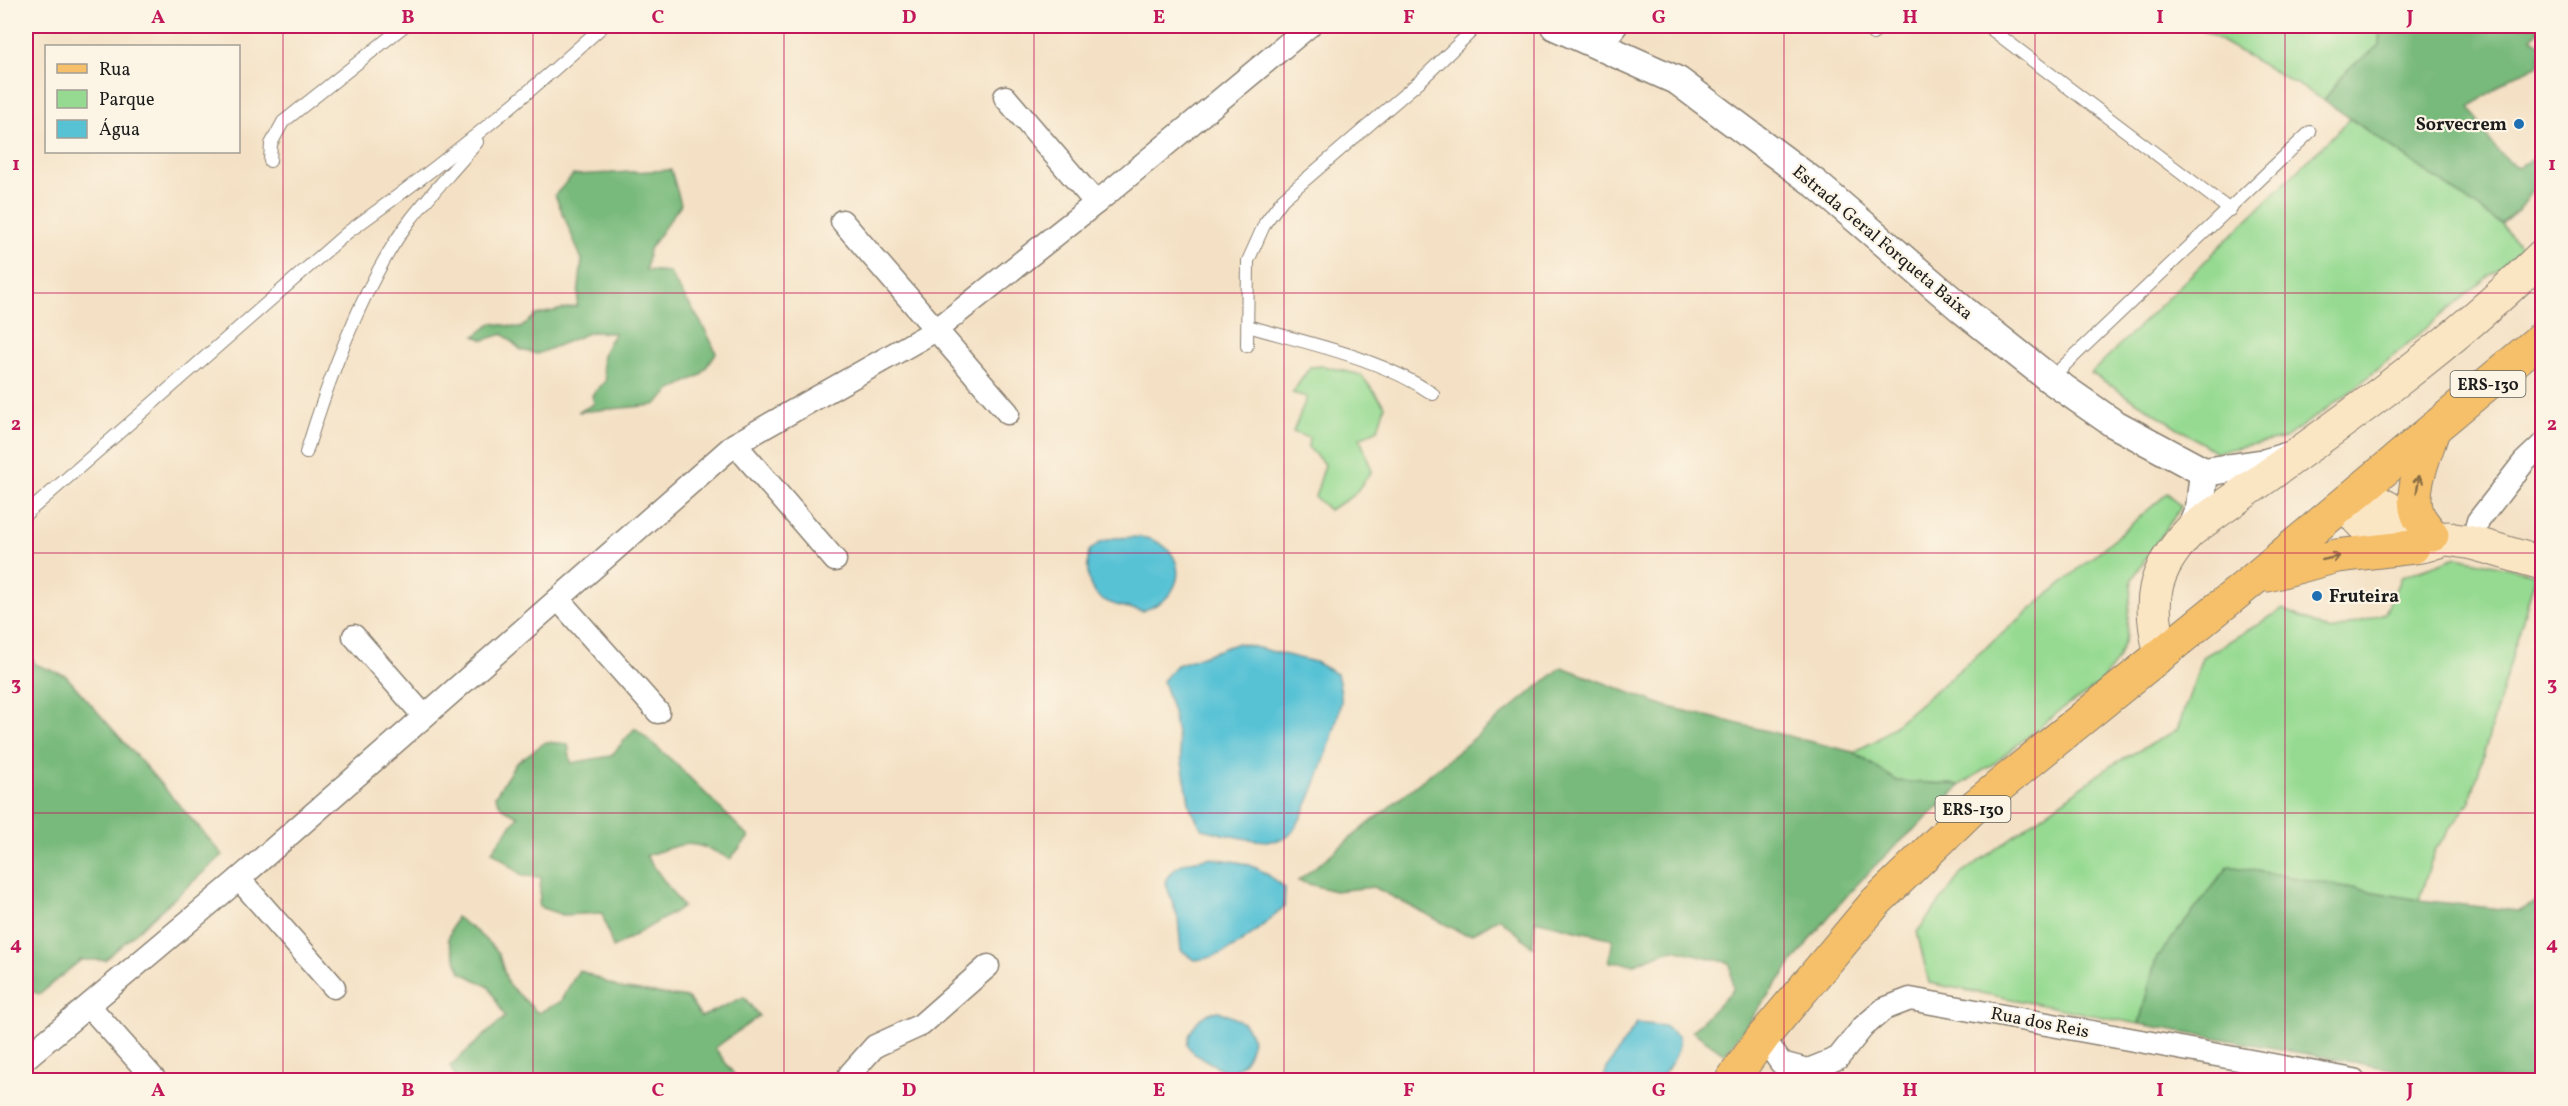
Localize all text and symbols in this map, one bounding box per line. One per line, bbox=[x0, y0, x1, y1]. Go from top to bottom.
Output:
text: A bbox=[151, 4, 165, 32]
text: B bbox=[401, 4, 415, 32]
text: C bbox=[652, 4, 665, 32]
text: D bbox=[902, 4, 916, 32]
text: E bbox=[1153, 4, 1165, 32]
text: F bbox=[1403, 4, 1415, 32]
text: G bbox=[1652, 4, 1666, 32]
text: H bbox=[1902, 4, 1918, 32]
text: I bbox=[2156, 4, 2164, 32]
text: J bbox=[2405, 4, 2414, 32]
legend bbox=[45, 45, 240, 153]
text: Rua bbox=[99, 58, 130, 83]
text: Parque bbox=[99, 88, 154, 113]
place label: Sorvecrem bbox=[2416, 113, 2507, 138]
marker: Sorvecrem bbox=[2512, 117, 2526, 131]
text: Água bbox=[99, 118, 140, 143]
text: 1 bbox=[12, 151, 20, 179]
text: 1 bbox=[2548, 151, 2556, 179]
street label: Estrada Geral Forqueta Baixa bbox=[1786, 160, 1978, 326]
road number: ERS-130 bbox=[2450, 371, 2526, 397]
text: 2 bbox=[11, 411, 21, 439]
text: 2 bbox=[2547, 411, 2557, 439]
one-way arrow bbox=[2413, 474, 2424, 494]
one-way arrow bbox=[2321, 552, 2340, 563]
place label: Fruteira bbox=[2329, 585, 2399, 610]
marker: Fruteira bbox=[2310, 589, 2324, 603]
text: 3 bbox=[11, 671, 21, 699]
text: 3 bbox=[2547, 671, 2557, 699]
road number: ERS-130 bbox=[1936, 796, 2010, 822]
text: 4 bbox=[10, 931, 22, 959]
text: 4 bbox=[2546, 931, 2558, 959]
street label: Rua dos Reis bbox=[1988, 1002, 2091, 1045]
text: A bbox=[151, 1077, 165, 1105]
text: B bbox=[401, 1077, 415, 1105]
text: C bbox=[652, 1077, 665, 1105]
text: D bbox=[902, 1077, 916, 1105]
text: E bbox=[1153, 1077, 1165, 1105]
text: F bbox=[1403, 1077, 1415, 1105]
text: G bbox=[1652, 1077, 1666, 1105]
text: H bbox=[1902, 1077, 1918, 1105]
text: I bbox=[2156, 1077, 2164, 1105]
text: J bbox=[2405, 1077, 2414, 1105]

